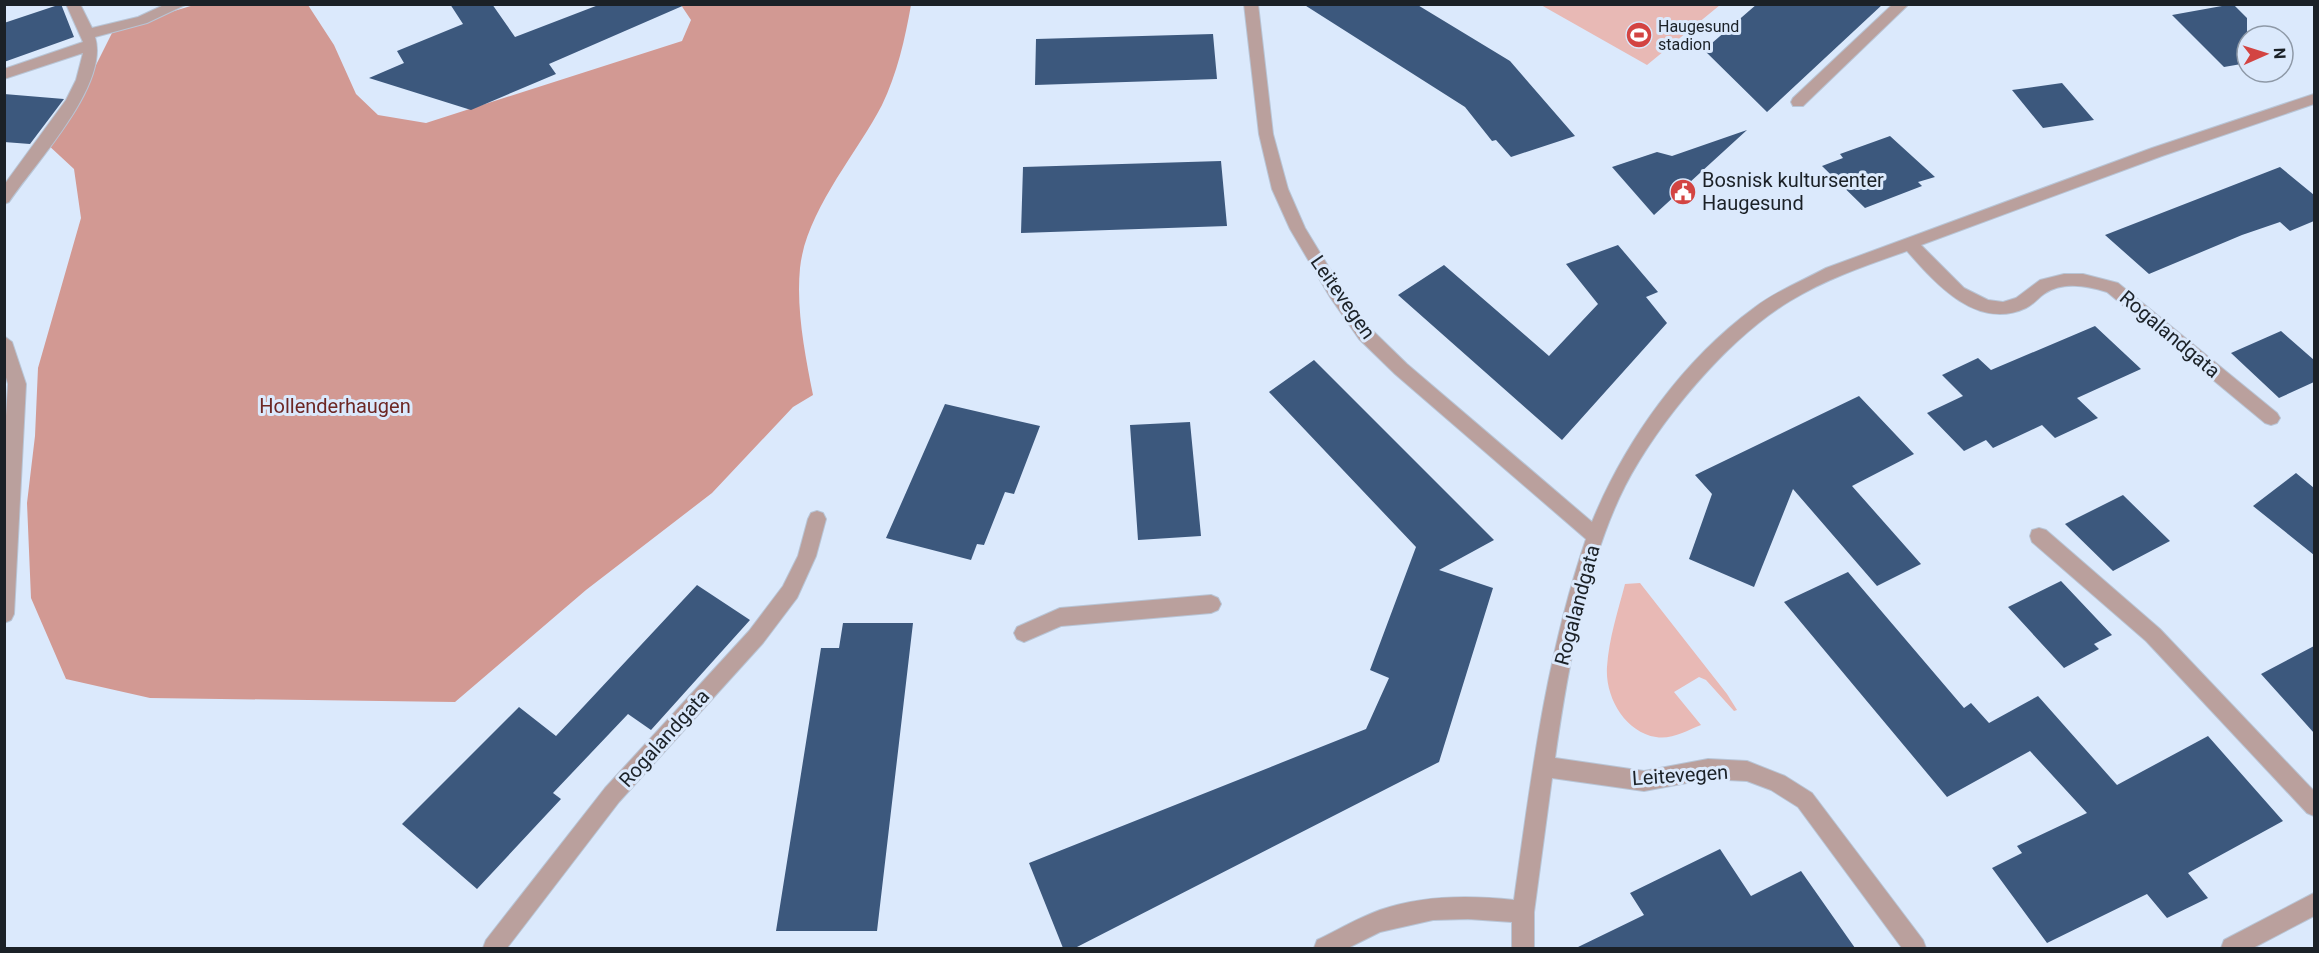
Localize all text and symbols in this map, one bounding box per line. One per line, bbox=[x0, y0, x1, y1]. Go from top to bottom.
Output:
place label: Haugesund stadion bbox=[1658, 17, 1739, 54]
sports icon: Haugesund stadion bbox=[1624, 20, 1654, 50]
north arrow bbox=[2235, 24, 2295, 84]
text: N bbox=[2270, 47, 2289, 59]
place label: Bosnisk kultursenter Haugesund bbox=[1702, 168, 1884, 215]
public building icon: Bosnisk kultursenter Haugesund bbox=[1668, 177, 1698, 207]
street label: Leitevegen bbox=[1306, 251, 1380, 343]
street label: Rogalandgata bbox=[2115, 285, 2225, 383]
park label: Hollenderhaugen bbox=[259, 394, 411, 418]
street label: Rogalandgata bbox=[1549, 542, 1605, 668]
street label: Rogalandgata bbox=[614, 684, 714, 792]
street label: Leitevegen bbox=[1631, 760, 1729, 790]

